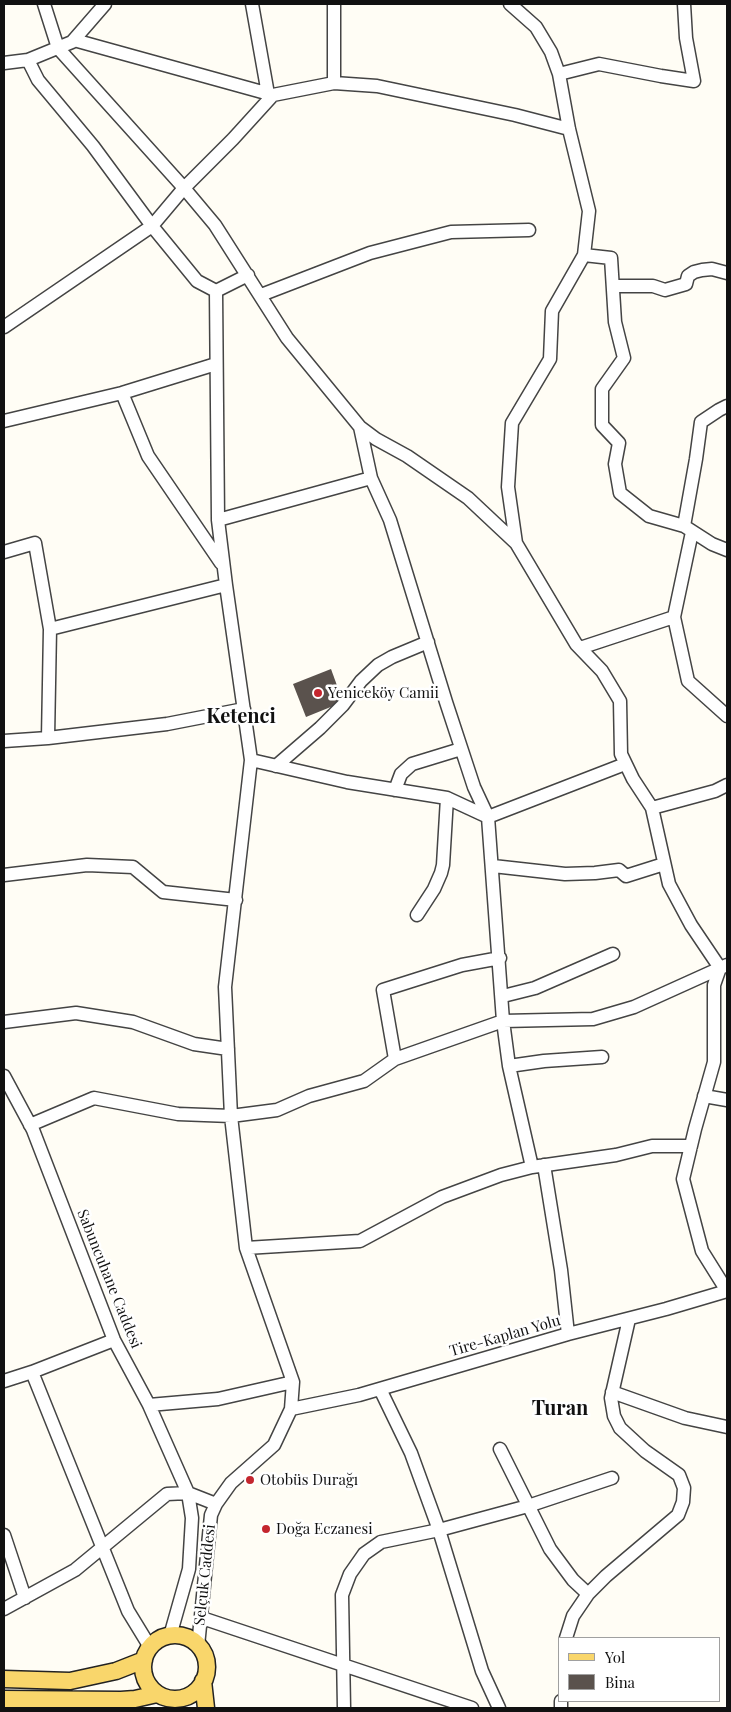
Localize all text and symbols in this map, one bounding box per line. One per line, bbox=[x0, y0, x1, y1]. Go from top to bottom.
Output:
place label: Yeniceköy Camii bbox=[328, 684, 439, 702]
marker: Yeniceköy Camii bbox=[312, 687, 324, 699]
district label: Ketenci bbox=[206, 705, 276, 729]
street label: Sabuncuhane Caddesi bbox=[73, 1207, 145, 1351]
street label: Tire-Kaplan Yolu bbox=[447, 1312, 563, 1360]
district label: Turan bbox=[532, 1397, 588, 1421]
place label: Otobüs Durağı bbox=[260, 1471, 358, 1489]
marker: Otobüs Durağı bbox=[244, 1474, 256, 1486]
place label: Doğa Eczanesi bbox=[276, 1520, 373, 1538]
street label: Selçuk Caddesi bbox=[191, 1523, 219, 1627]
marker: Doğa Eczanesi bbox=[260, 1523, 272, 1535]
legend bbox=[558, 1637, 721, 1702]
text: Yol bbox=[605, 1647, 625, 1667]
text: Bina bbox=[605, 1672, 635, 1692]

